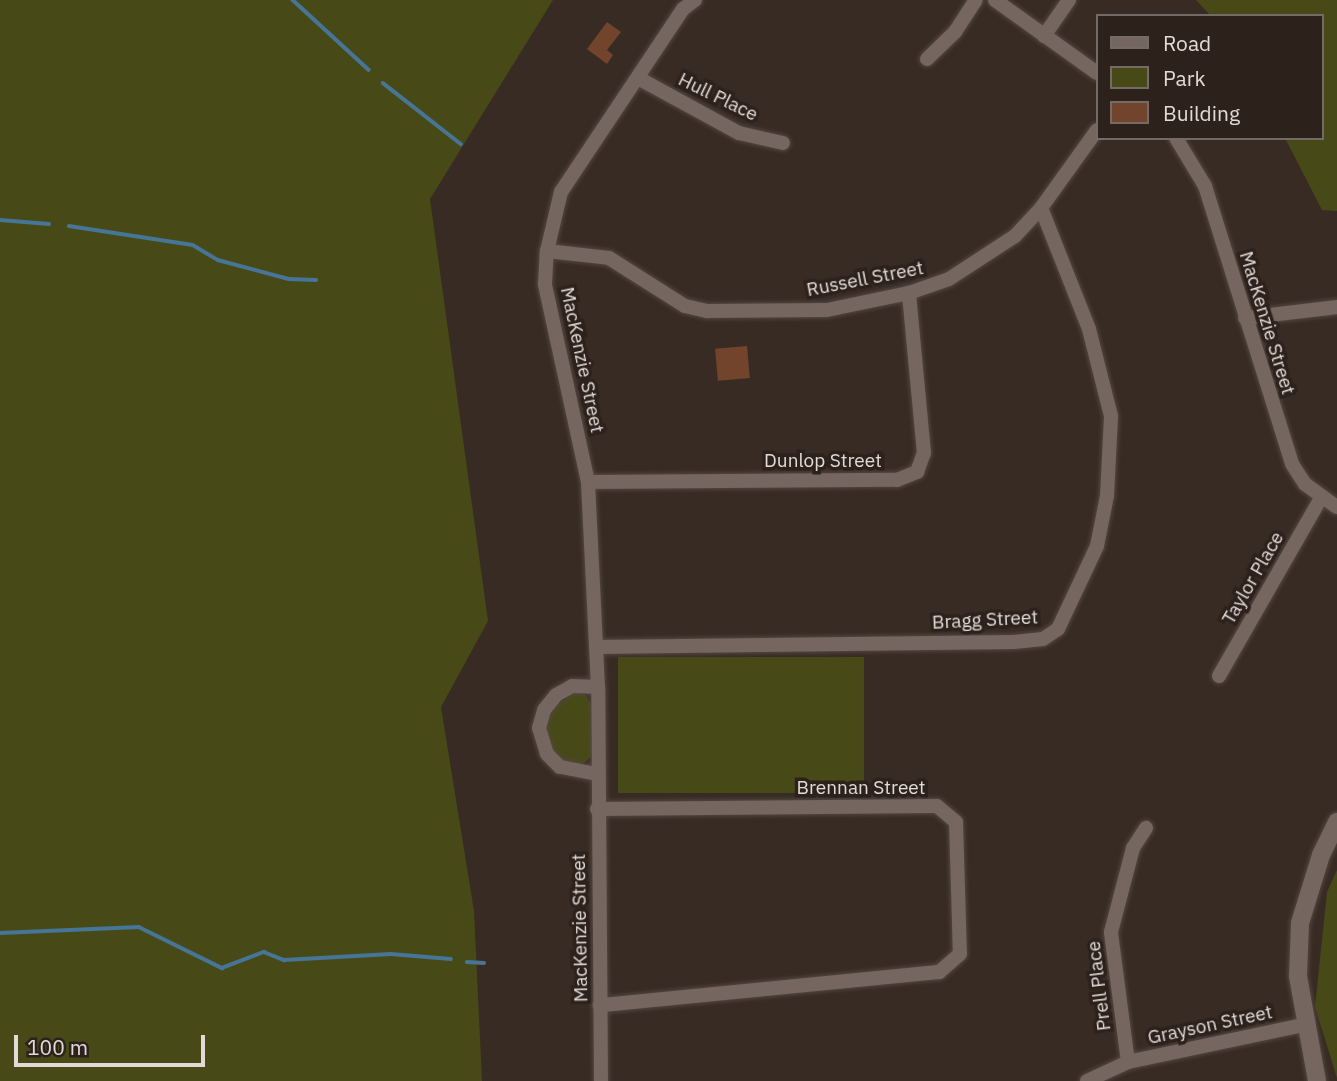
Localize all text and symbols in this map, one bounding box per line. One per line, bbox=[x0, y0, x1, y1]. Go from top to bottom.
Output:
legend bbox=[1096, 14, 1323, 140]
text: Road bbox=[1163, 29, 1211, 57]
text: Park bbox=[1163, 64, 1206, 92]
street label: Hull Place bbox=[675, 68, 761, 126]
text: Building bbox=[1163, 99, 1240, 127]
street label: MacKenzie Street bbox=[1234, 249, 1300, 397]
street label: Russell Street bbox=[805, 256, 925, 302]
street label: MacKenzie Street bbox=[555, 285, 609, 435]
street label: Dunlop Street bbox=[764, 450, 882, 472]
street label: Taylor Place bbox=[1217, 528, 1289, 628]
street label: Bragg Street bbox=[931, 606, 1039, 634]
street label: Brennan Street bbox=[797, 777, 925, 799]
street label: MacKenzie Street bbox=[567, 854, 593, 1002]
street label: Prell Place bbox=[1082, 940, 1116, 1032]
street label: Grayson Street bbox=[1146, 1001, 1274, 1049]
scale bar bbox=[18, 1021, 208, 1066]
text: 100 m bbox=[27, 1033, 88, 1061]

